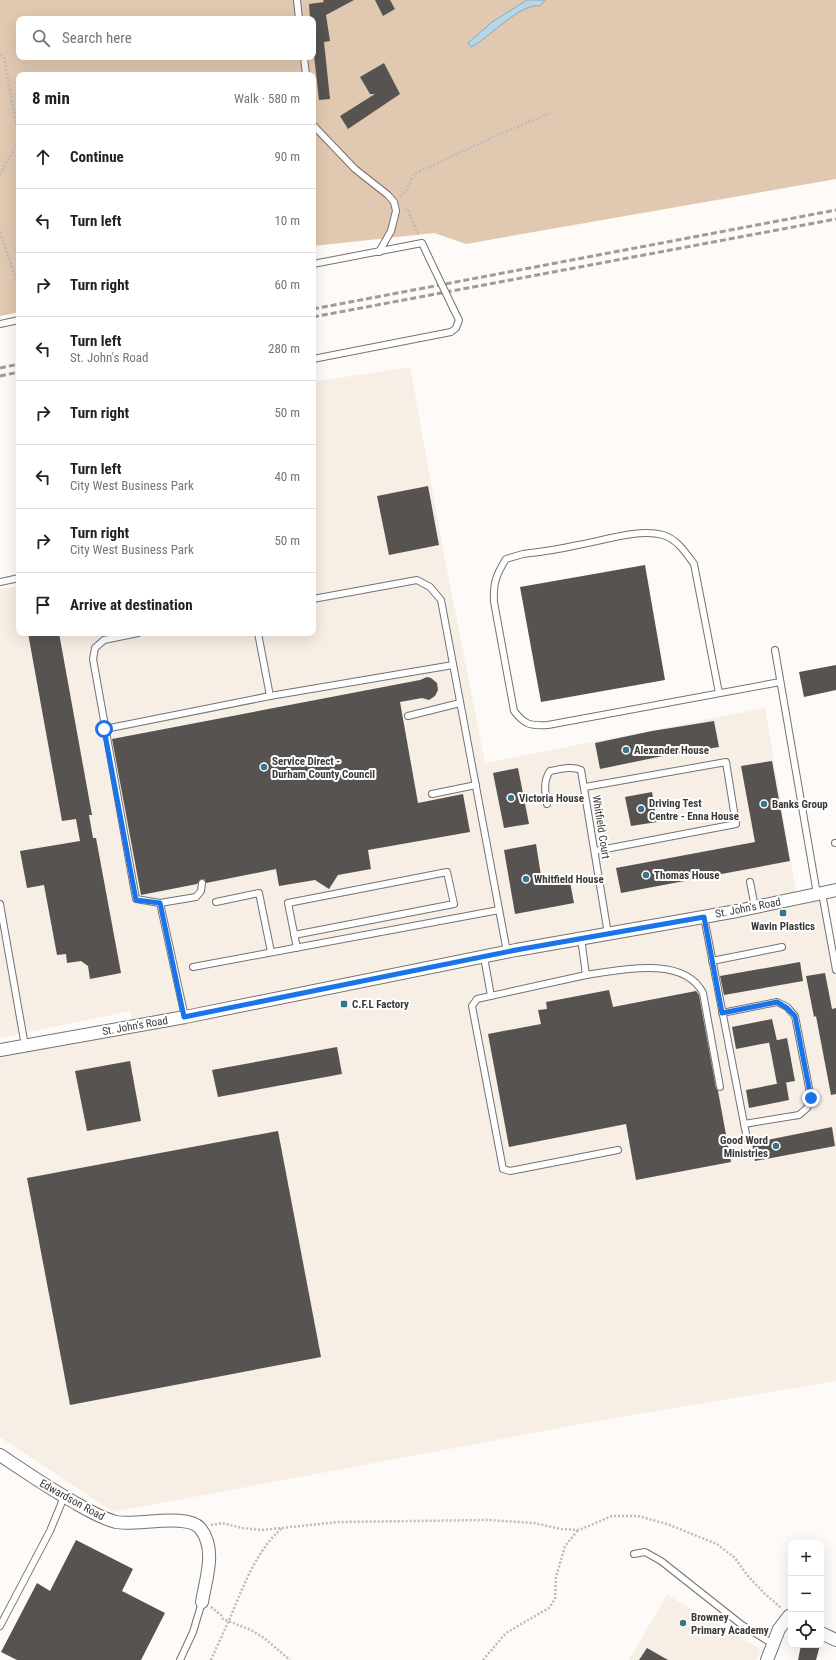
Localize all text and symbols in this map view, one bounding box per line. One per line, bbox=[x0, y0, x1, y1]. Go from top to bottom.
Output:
search box bbox=[16, 16, 316, 60]
icon: search bbox=[30, 27, 52, 49]
text: Search here bbox=[62, 29, 132, 47]
text: 8 min bbox=[32, 88, 70, 108]
text: Walk · 580 m bbox=[234, 91, 300, 106]
icon: ahead bbox=[32, 146, 54, 168]
text: Continue bbox=[70, 148, 124, 166]
text: 90 m bbox=[274, 149, 300, 164]
icon: left bbox=[32, 210, 54, 232]
text: Turn left bbox=[70, 212, 121, 230]
text: 10 m bbox=[274, 213, 300, 228]
icon: right bbox=[32, 274, 54, 296]
text: Turn right bbox=[70, 276, 129, 294]
text: 60 m bbox=[274, 277, 300, 292]
text: Turn left bbox=[70, 332, 121, 350]
icon: left bbox=[32, 338, 54, 360]
text: 280 m bbox=[268, 341, 300, 356]
text: St. John's Road bbox=[70, 350, 149, 365]
icon: right bbox=[32, 402, 54, 424]
text: Turn right bbox=[70, 404, 129, 422]
text: 50 m bbox=[274, 405, 300, 420]
text: Turn left bbox=[70, 460, 121, 478]
icon: left bbox=[32, 466, 54, 488]
text: 40 m bbox=[274, 469, 300, 484]
text: City West Business Park bbox=[70, 478, 194, 493]
text: Turn right bbox=[70, 524, 129, 542]
icon: right bbox=[32, 530, 54, 552]
text: 50 m bbox=[274, 533, 300, 548]
text: City West Business Park bbox=[70, 542, 194, 557]
icon: arrive bbox=[32, 594, 54, 616]
text: Arrive at destination bbox=[70, 596, 193, 614]
route start bbox=[95, 720, 113, 738]
place label: Alexander House bbox=[634, 744, 709, 757]
marker: Alexander House bbox=[621, 745, 631, 755]
place label: Service Direct - Durham County Council bbox=[272, 755, 375, 781]
marker: Service Direct - Durham County Council bbox=[259, 762, 269, 772]
place label: Victoria House bbox=[519, 792, 584, 805]
marker: Victoria House bbox=[506, 793, 516, 803]
street label: Whitfield Court bbox=[590, 794, 612, 860]
place label: Driving Test Centre - Enna House bbox=[649, 797, 739, 823]
place label: Banks Group bbox=[772, 798, 828, 811]
marker: Banks Group bbox=[759, 799, 769, 809]
marker: Driving Test Centre - Enna House bbox=[636, 804, 646, 814]
place label: Thomas House bbox=[654, 869, 720, 882]
marker: Thomas House bbox=[641, 870, 651, 880]
place label: Whitfield House bbox=[534, 873, 604, 886]
marker: Whitfield House bbox=[521, 874, 531, 884]
street label: St. John's Road bbox=[714, 895, 782, 921]
marker: Wavin Plastics bbox=[778, 908, 788, 918]
place label: Wavin Plastics bbox=[751, 920, 815, 933]
place label: C.F.L Factory bbox=[352, 998, 409, 1011]
marker: C.F.L Factory bbox=[339, 999, 349, 1009]
street label: St. John's Road bbox=[101, 1014, 169, 1038]
route end bbox=[802, 1089, 820, 1107]
place label: Good Word Ministries bbox=[720, 1134, 768, 1160]
marker: Good Word Ministries bbox=[771, 1141, 781, 1151]
street label: Edwardson Road bbox=[37, 1477, 107, 1523]
map controls bbox=[788, 1540, 824, 1648]
button: + bbox=[788, 1540, 824, 1576]
button: − bbox=[788, 1576, 824, 1612]
place label: Browney Primary Academy bbox=[691, 1611, 769, 1637]
button: locate bbox=[788, 1612, 824, 1648]
marker: Browney Primary Academy bbox=[678, 1618, 688, 1628]

